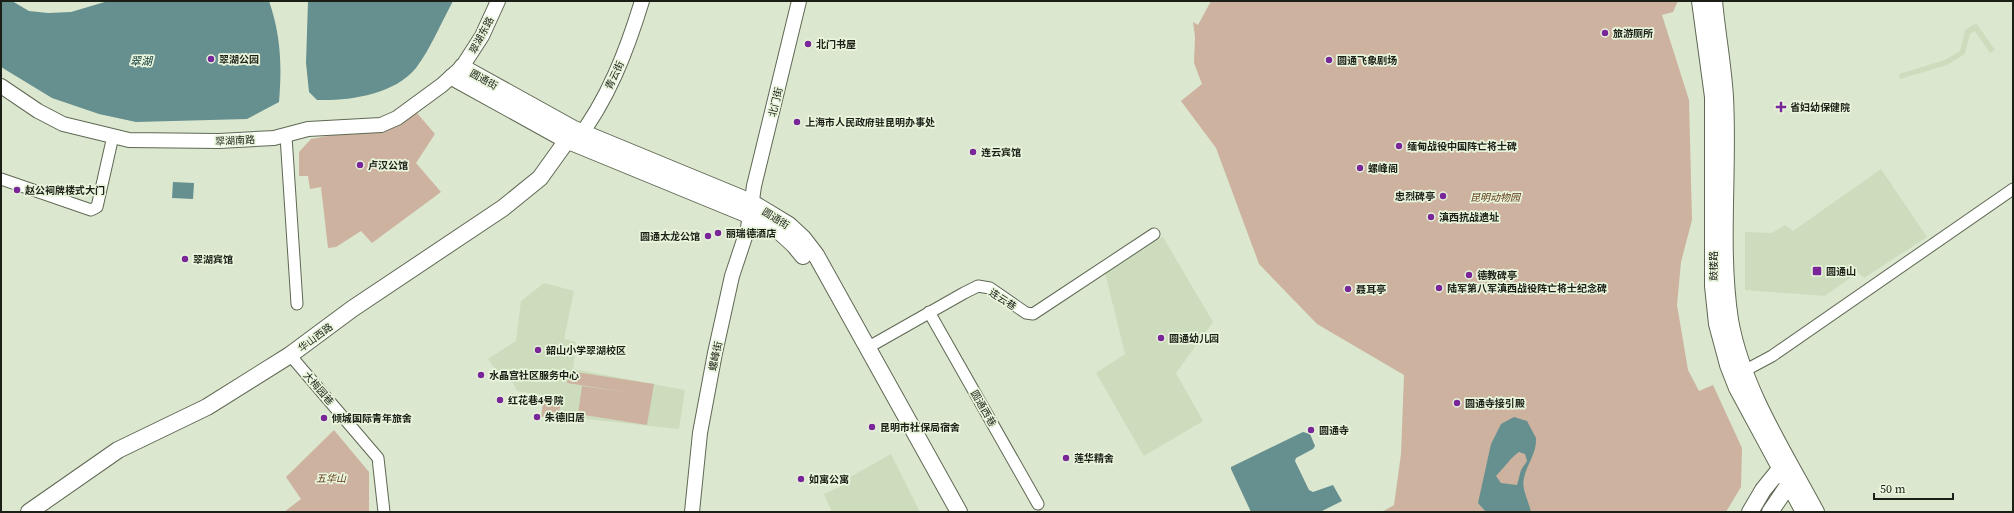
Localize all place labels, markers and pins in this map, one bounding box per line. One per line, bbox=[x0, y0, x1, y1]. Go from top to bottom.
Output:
place label: 旅游厕所 bbox=[1613, 27, 1653, 40]
marker: 旅游厕所 bbox=[1600, 28, 1610, 38]
place label: 北门书屋 bbox=[816, 38, 856, 51]
marker: 北门书屋 bbox=[803, 39, 813, 49]
place label: 翠湖公园 bbox=[219, 53, 259, 66]
marker: 翠湖公园 bbox=[206, 54, 216, 64]
place label: 圆通飞象剧场 bbox=[1337, 54, 1397, 67]
marker: 圆通飞象剧场 bbox=[1324, 55, 1334, 65]
marker: 省妇幼保健院 bbox=[1775, 101, 1787, 113]
place label: 省妇幼保健院 bbox=[1790, 101, 1850, 114]
place label: 上海市人民政府驻昆明办事处 bbox=[805, 116, 935, 129]
marker: 上海市人民政府驻昆明办事处 bbox=[792, 117, 802, 127]
place label: 缅甸战役中国阵亡将士碑 bbox=[1407, 140, 1517, 153]
marker: 缅甸战役中国阵亡将士碑 bbox=[1394, 141, 1404, 151]
place label: 连云宾馆 bbox=[981, 146, 1021, 159]
marker: 连云宾馆 bbox=[968, 147, 978, 157]
place label: 卢汉公馆 bbox=[368, 159, 408, 172]
marker: 卢汉公馆 bbox=[355, 160, 365, 170]
place label: 螺峰阁 bbox=[1368, 162, 1398, 175]
marker: 螺峰阁 bbox=[1355, 163, 1365, 173]
place label: 赵公祠牌楼式大门 bbox=[25, 184, 105, 197]
marker: 赵公祠牌楼式大门 bbox=[12, 185, 22, 195]
place label: 忠烈碑亭 bbox=[1395, 190, 1435, 203]
marker: 忠烈碑亭 bbox=[1438, 191, 1448, 201]
place label: 滇西抗战遗址 bbox=[1439, 211, 1499, 224]
marker: 滇西抗战遗址 bbox=[1426, 212, 1436, 222]
place label: 丽瑞德酒店 bbox=[726, 227, 776, 240]
marker: 丽瑞德酒店 bbox=[713, 228, 723, 238]
place label: 圆通太龙公馆 bbox=[640, 230, 700, 243]
marker: 圆通太龙公馆 bbox=[703, 231, 713, 241]
place label: 翠湖宾馆 bbox=[193, 253, 233, 266]
marker: 翠湖宾馆 bbox=[180, 254, 190, 264]
marker: 圆通山 bbox=[1811, 265, 1823, 277]
place label: 圆通山 bbox=[1826, 265, 1856, 278]
place label: 德教碑亭 bbox=[1477, 269, 1517, 282]
marker: 德教碑亭 bbox=[1464, 270, 1474, 280]
place label: 陆军第八军滇西战役阵亡将士纪念碑 bbox=[1447, 282, 1607, 295]
place label: 聂耳亭 bbox=[1356, 283, 1386, 296]
marker: 陆军第八军滇西战役阵亡将士纪念碑 bbox=[1434, 283, 1444, 293]
marker: 聂耳亭 bbox=[1343, 284, 1353, 294]
place label: 圆通幼儿园 bbox=[1169, 332, 1219, 345]
marker: 圆通幼儿园 bbox=[1156, 333, 1166, 343]
place label: 韶山小学翠湖校区 bbox=[546, 344, 626, 357]
marker: 韶山小学翠湖校区 bbox=[533, 345, 543, 355]
place label: 水晶宫社区服务中心 bbox=[489, 369, 579, 382]
marker: 水晶宫社区服务中心 bbox=[476, 370, 486, 380]
place label: 红花巷4号院 bbox=[508, 394, 563, 407]
marker: 红花巷4号院 bbox=[495, 395, 505, 405]
place label: 圆通寺接引殿 bbox=[1465, 397, 1525, 410]
marker: 圆通寺接引殿 bbox=[1452, 398, 1462, 408]
place label: 朱德旧居 bbox=[545, 411, 585, 424]
place label: 倾城国际青年旅舍 bbox=[331, 412, 412, 425]
marker: 朱德旧居 bbox=[532, 412, 542, 422]
marker: 倾城国际青年旅舍 bbox=[319, 413, 329, 423]
place label: 昆明市社保局宿舍 bbox=[880, 421, 960, 434]
marker: 昆明市社保局宿舍 bbox=[867, 422, 877, 432]
place label: 圆通寺 bbox=[1319, 424, 1349, 437]
marker: 圆通寺 bbox=[1306, 425, 1316, 435]
place label: 莲华精舍 bbox=[1074, 452, 1114, 465]
marker: 莲华精舍 bbox=[1061, 453, 1071, 463]
place label: 如寓公寓 bbox=[809, 473, 849, 486]
marker: 如寓公寓 bbox=[796, 474, 806, 484]

